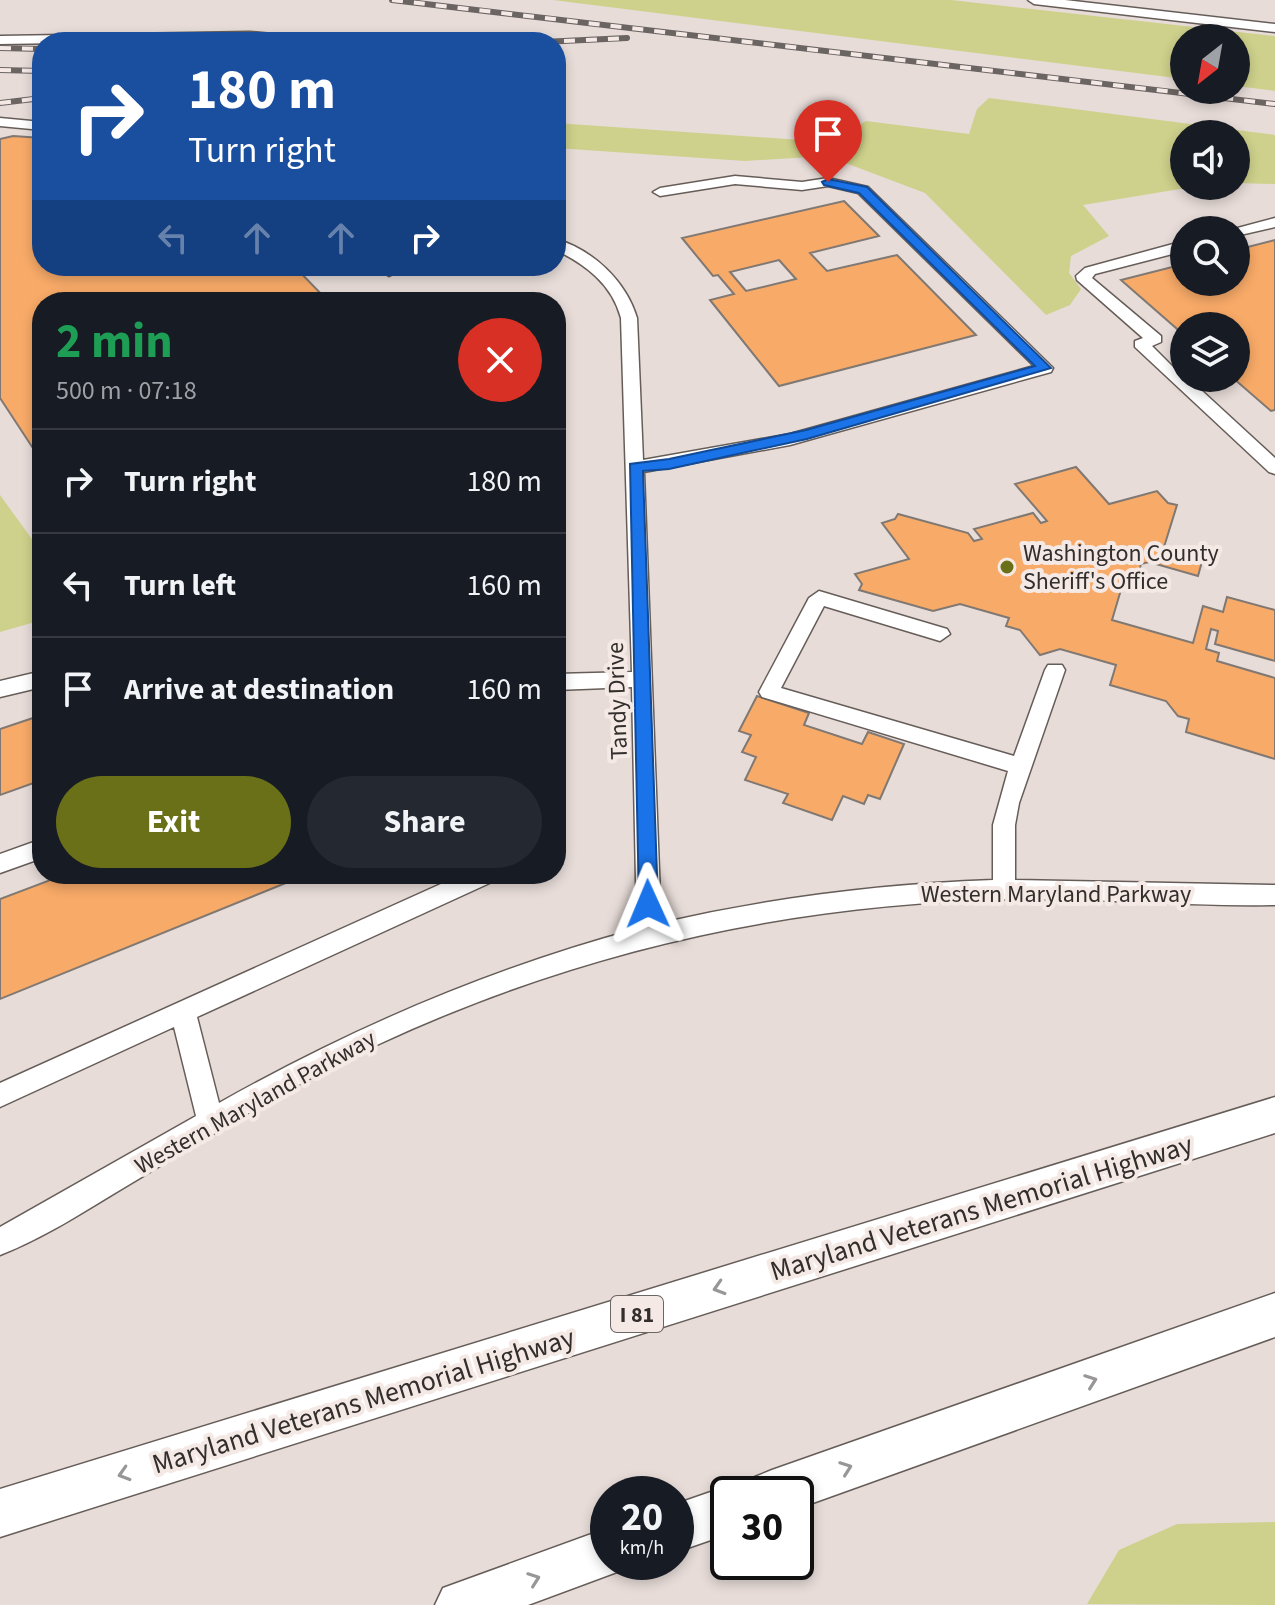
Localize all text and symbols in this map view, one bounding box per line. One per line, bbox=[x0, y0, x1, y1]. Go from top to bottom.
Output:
north arrow bbox=[1170, 24, 1250, 104]
map controls bbox=[1170, 24, 1250, 392]
text: 180 m bbox=[188, 51, 336, 130]
icon: right bbox=[56, 64, 160, 168]
pin bbox=[794, 100, 862, 182]
icon: arrive bbox=[806, 112, 850, 156]
button: sound bbox=[1170, 120, 1250, 200]
text: Turn right bbox=[188, 125, 336, 176]
icon: left bbox=[151, 216, 195, 260]
icon: ahead bbox=[235, 216, 279, 260]
icon: ahead bbox=[319, 216, 363, 260]
icon: right bbox=[403, 216, 447, 260]
button: search bbox=[1170, 216, 1250, 296]
text: 2 min bbox=[56, 308, 173, 376]
button: layers bbox=[1170, 312, 1250, 392]
button: close bbox=[458, 318, 542, 402]
text: 500 m · 07:18 bbox=[56, 372, 197, 409]
icon: right bbox=[56, 459, 100, 503]
text: Turn right bbox=[124, 460, 256, 503]
text: 180 m bbox=[466, 460, 542, 503]
place label: Washington County Sheriff's Office bbox=[1023, 536, 1219, 599]
marker: Washington County Sheriff's Office bbox=[998, 558, 1016, 576]
icon: left bbox=[56, 563, 100, 607]
text: Turn left bbox=[124, 564, 236, 607]
text: 160 m bbox=[466, 564, 542, 607]
street label: Tandy Drive bbox=[598, 642, 637, 760]
icon: arrive bbox=[56, 667, 100, 711]
text: Arrive at destination bbox=[124, 668, 394, 711]
text: 160 m bbox=[466, 668, 542, 711]
button: Exit bbox=[56, 776, 291, 868]
button: Share bbox=[307, 776, 542, 868]
position arrow bbox=[606, 862, 690, 946]
street label: Western Maryland Parkway bbox=[921, 877, 1191, 912]
street label: Western Maryland Parkway bbox=[128, 1022, 382, 1183]
street label: Maryland Veterans Memorial Highway bbox=[765, 1125, 1197, 1291]
one-way arrow bbox=[713, 1279, 727, 1295]
road number: I 81 bbox=[611, 1296, 663, 1332]
street label: Maryland Veterans Memorial Highway bbox=[147, 1318, 579, 1484]
one-way arrow bbox=[1083, 1374, 1097, 1390]
one-way arrow bbox=[838, 1461, 852, 1478]
one-way arrow bbox=[117, 1465, 131, 1481]
speed limit sign: 30 bbox=[710, 1476, 814, 1580]
text: 20 bbox=[621, 1489, 663, 1546]
text: km/h bbox=[620, 1534, 664, 1562]
one-way arrow bbox=[526, 1572, 540, 1589]

